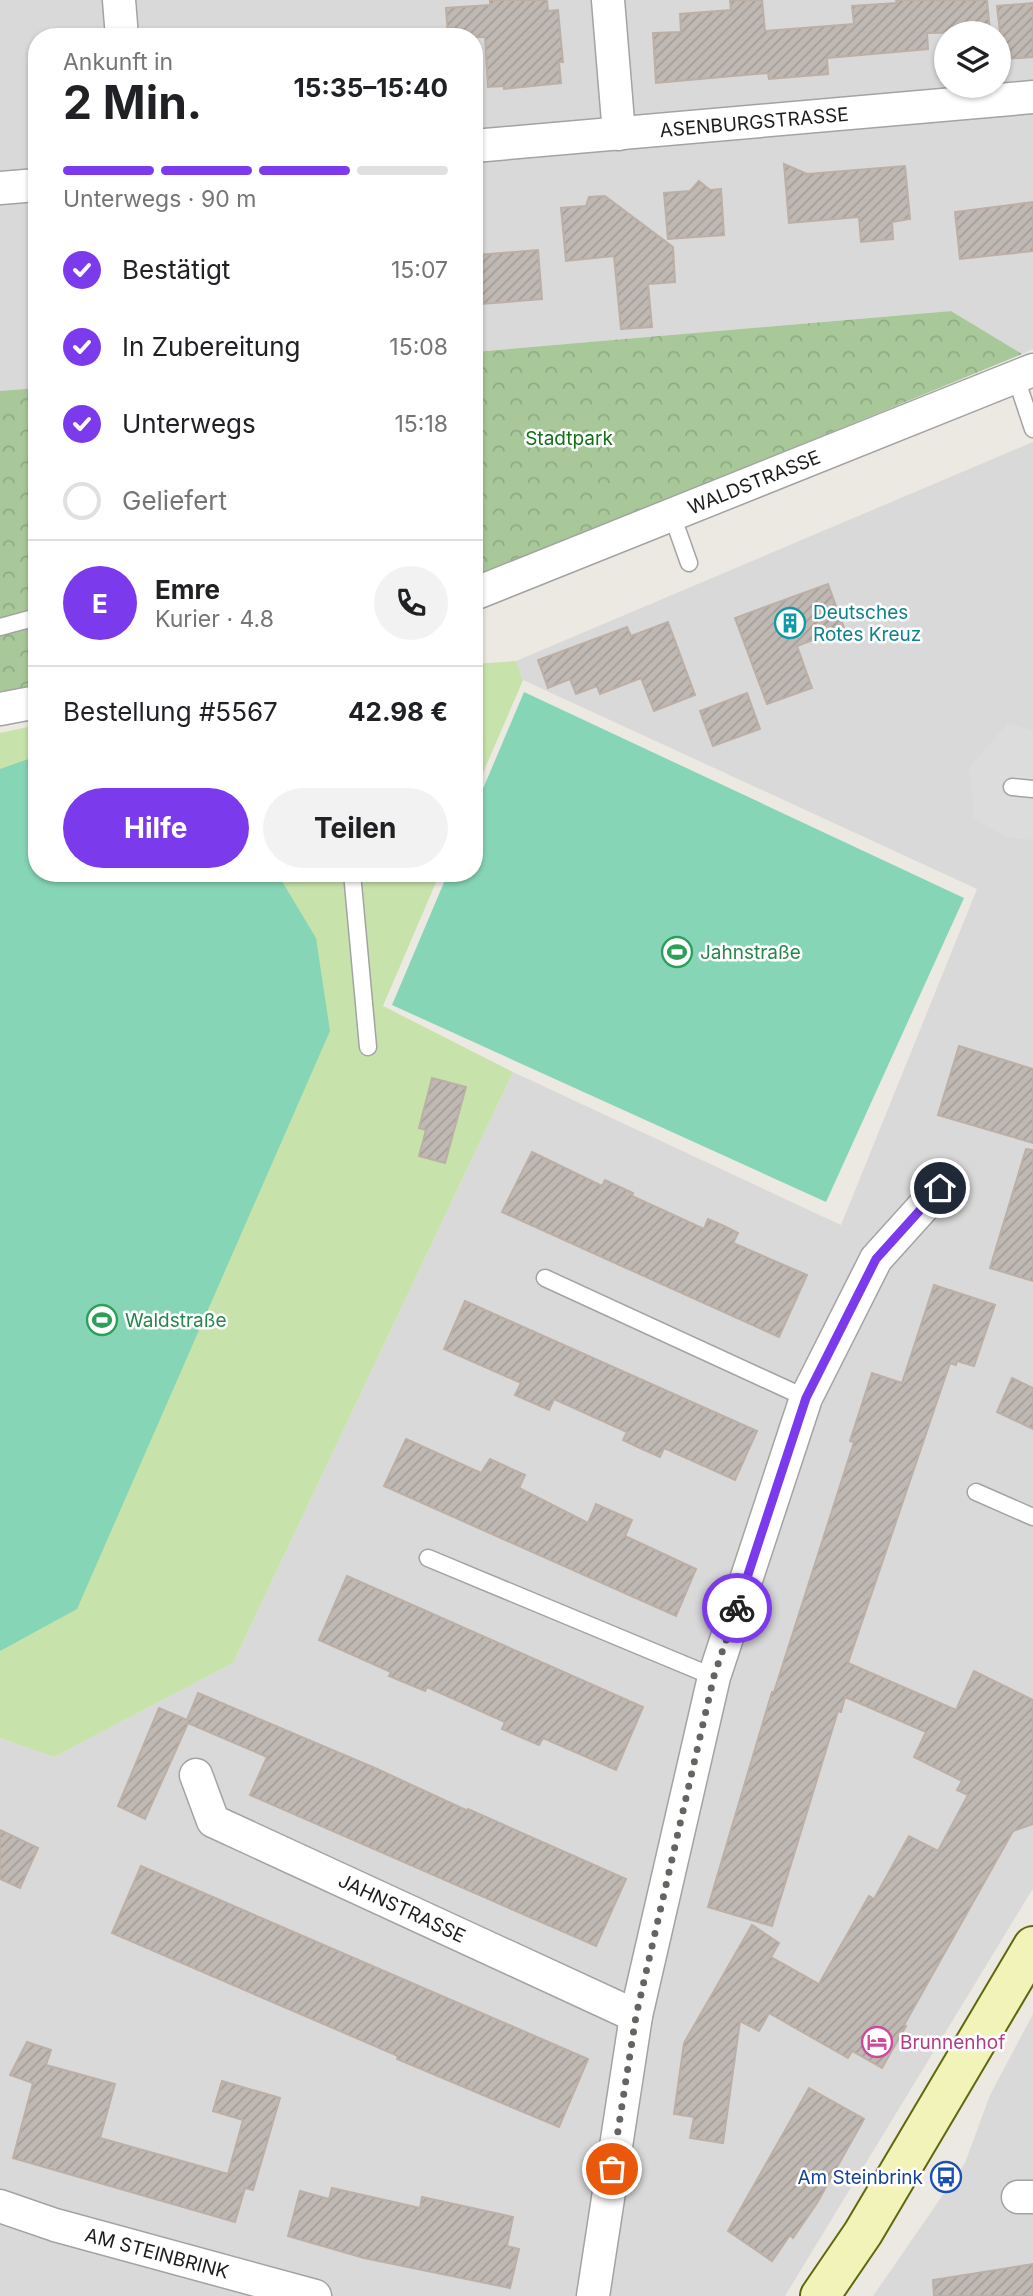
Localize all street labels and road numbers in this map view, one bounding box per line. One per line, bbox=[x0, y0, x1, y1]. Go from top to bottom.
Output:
street label: ASENBURGSTRASSE bbox=[659, 103, 849, 142]
street label: WALDSTRASSE bbox=[685, 445, 824, 520]
street label: JAHNSTRASSE bbox=[335, 1869, 469, 1948]
street label: AM STEINBRINK bbox=[83, 2223, 231, 2284]

